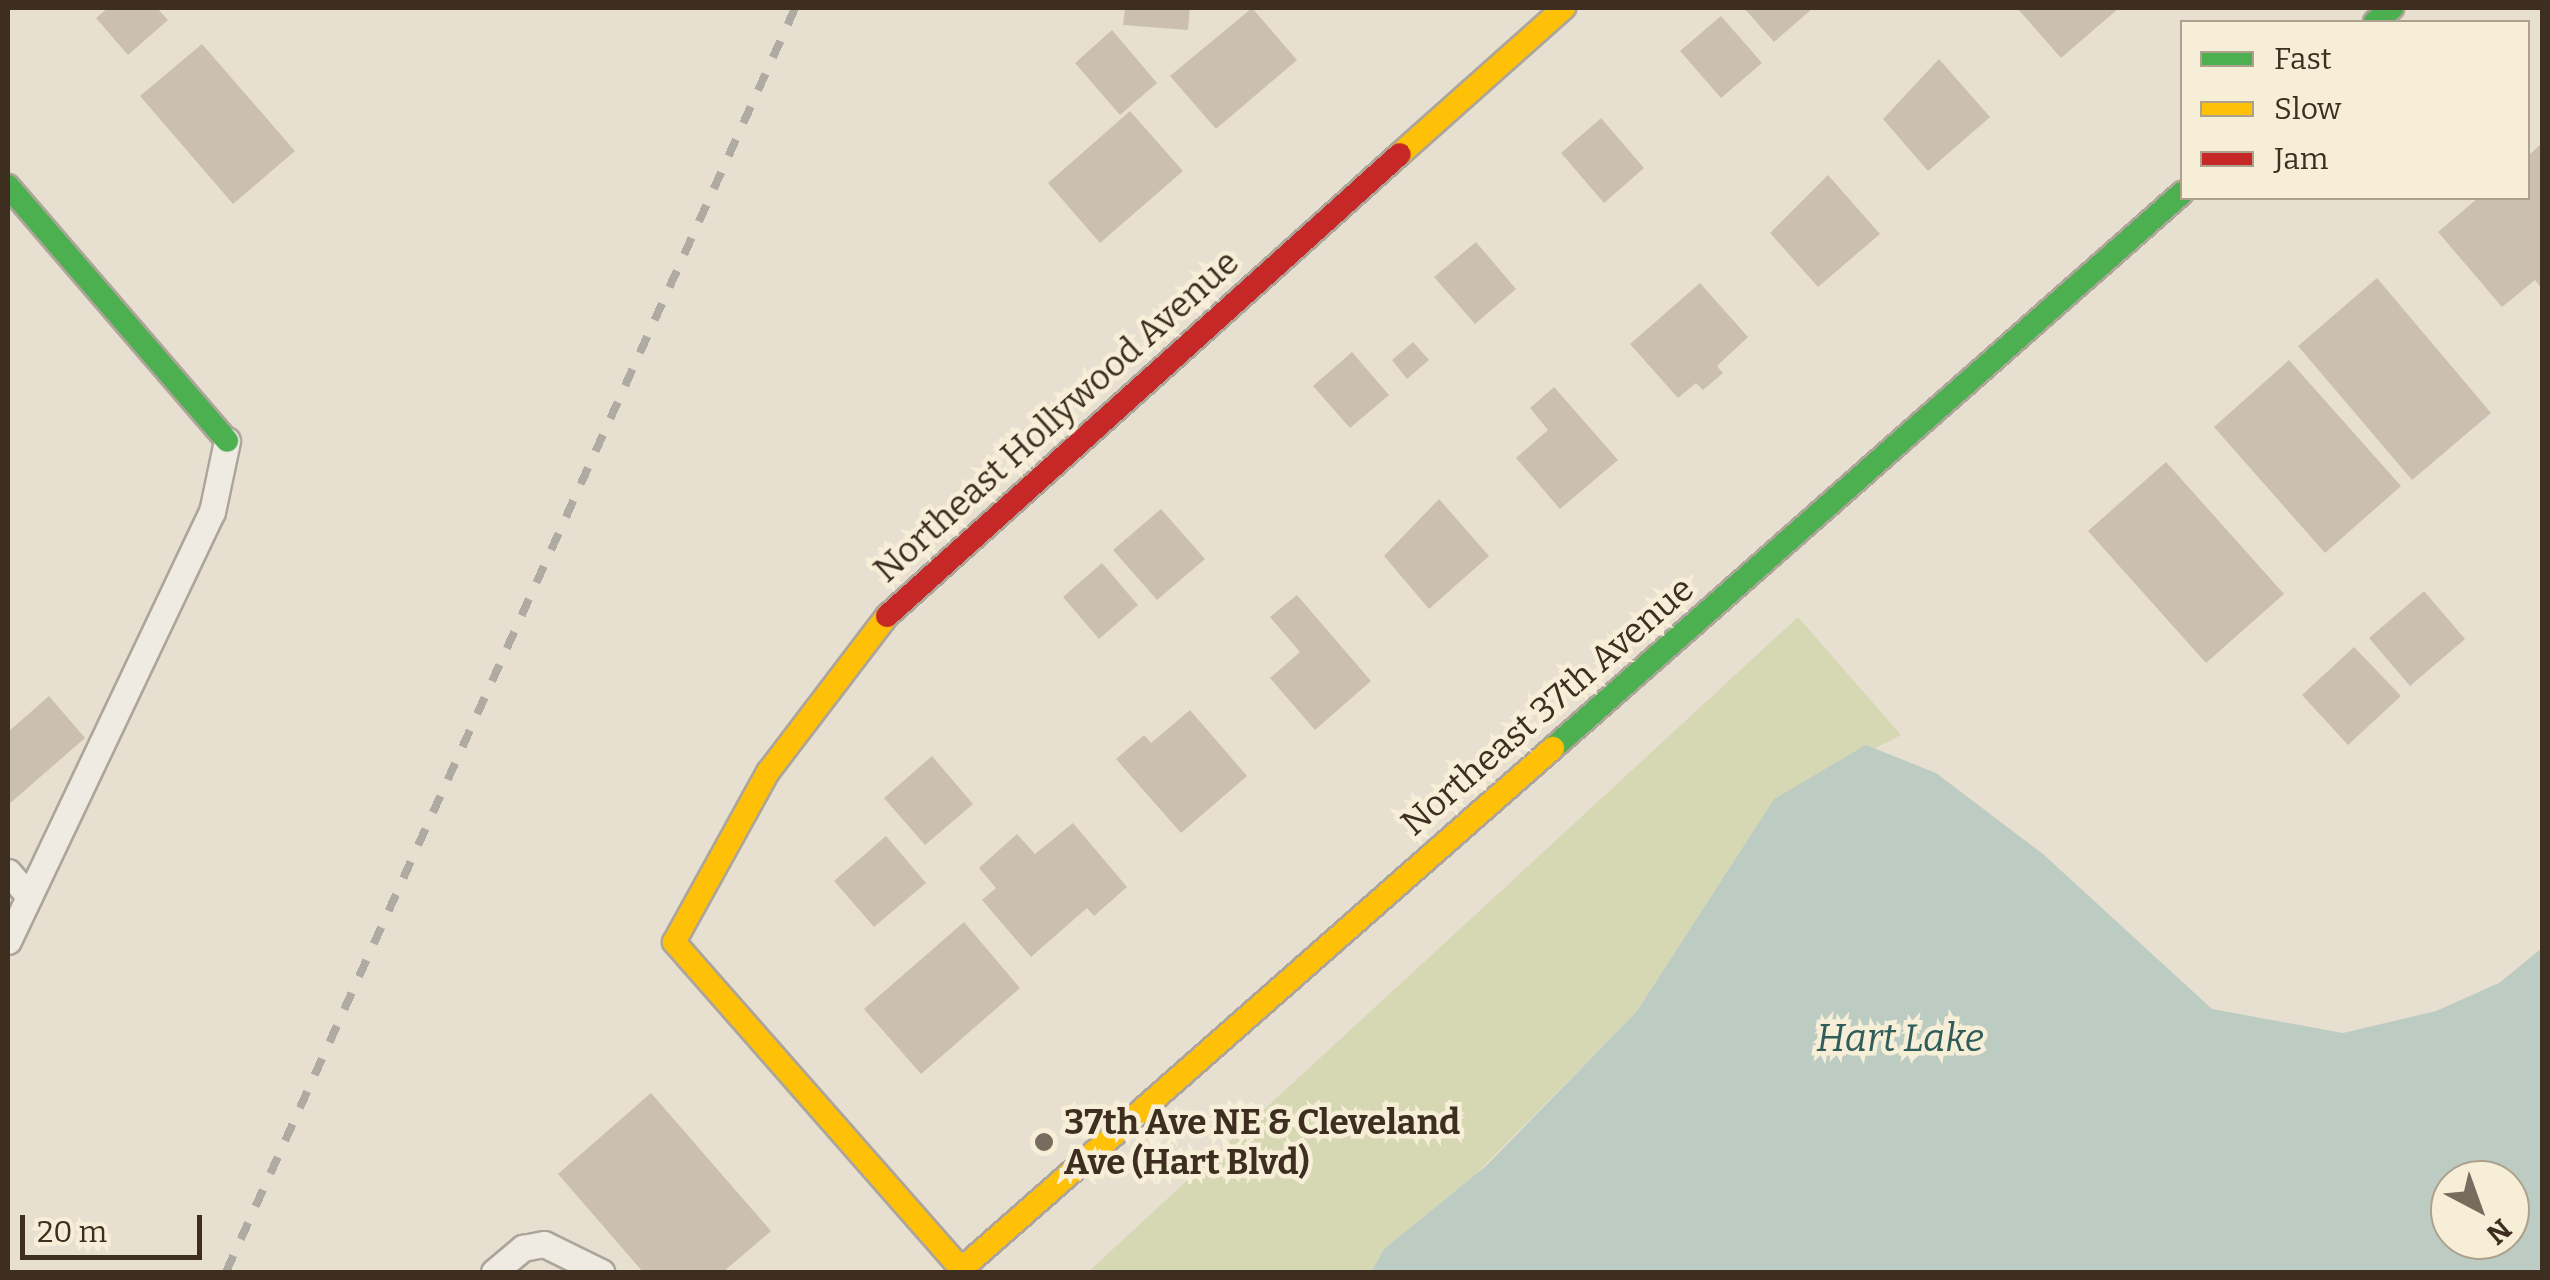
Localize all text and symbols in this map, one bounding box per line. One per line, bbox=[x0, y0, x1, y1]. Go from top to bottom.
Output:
legend bbox=[2180, 20, 2530, 200]
text: Fast bbox=[2274, 41, 2332, 77]
text: Slow bbox=[2274, 91, 2341, 127]
text: Jam bbox=[2274, 141, 2328, 177]
street label: Northeast Hollywood Avenue bbox=[865, 241, 1247, 591]
street label: Northeast 37th Avenue bbox=[1392, 568, 1702, 844]
water label: Hart Lake bbox=[1816, 1016, 1984, 1062]
place label: 37th Ave NE & Cleveland Ave (Hart Blvd) bbox=[1064, 1101, 1460, 1183]
marker: 37th Ave NE & Cleveland Ave (Hart Blvd) bbox=[1033, 1131, 1055, 1153]
north arrow bbox=[2430, 1160, 2530, 1260]
scale bar bbox=[25, 1195, 208, 1257]
text: N bbox=[2480, 1212, 2518, 1251]
text: 20 m bbox=[37, 1214, 107, 1250]

